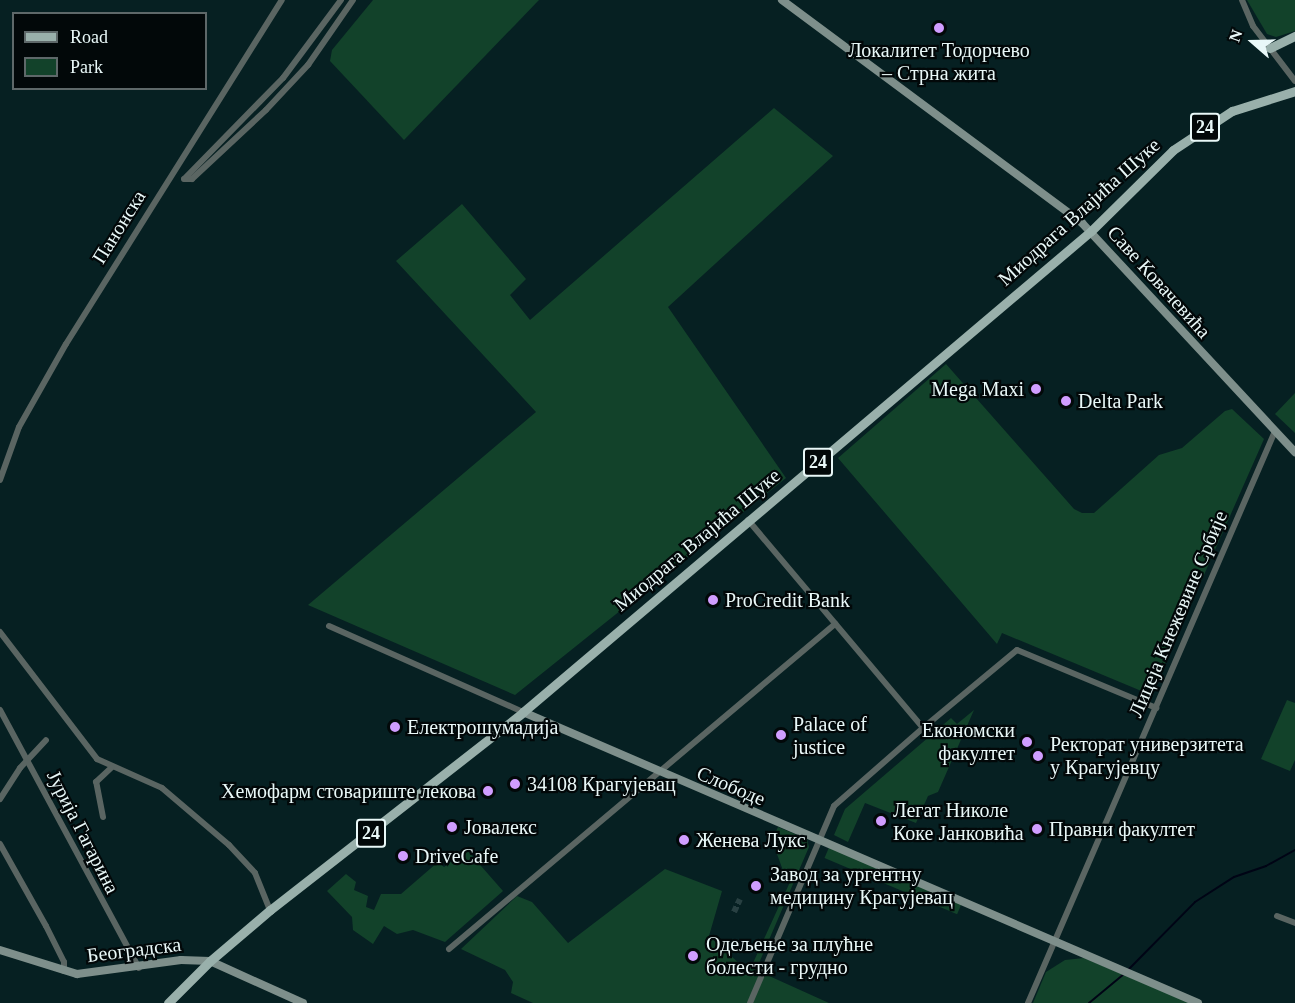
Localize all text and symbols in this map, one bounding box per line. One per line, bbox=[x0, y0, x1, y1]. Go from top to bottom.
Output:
legend bbox=[12, 12, 207, 90]
north arrow bbox=[1223, 12, 1283, 72]
marker: Локалитет Тодорчево – Стрна жита bbox=[932, 21, 946, 35]
text: Road bbox=[70, 27, 108, 47]
text: N bbox=[1226, 27, 1246, 44]
place label: Локалитет Тодорчево – Стрна жита bbox=[848, 38, 1030, 85]
text: Park bbox=[70, 57, 103, 77]
road number: 24 bbox=[1190, 112, 1220, 142]
street label: Миодрага Влајића Шуке bbox=[993, 133, 1165, 291]
street label: Панонска bbox=[87, 186, 151, 268]
street label: Саве Ковачевића bbox=[1102, 221, 1216, 343]
place label: Mega Maxi bbox=[931, 377, 1024, 401]
marker: Mega Maxi bbox=[1029, 382, 1043, 396]
place label: Delta Park bbox=[1078, 389, 1163, 413]
marker: Delta Park bbox=[1059, 394, 1073, 408]
road number: 24 bbox=[803, 447, 833, 477]
street label: Миодрага Влајића Шуке bbox=[609, 463, 785, 617]
street label: Лицеја Кнежевине Србије bbox=[1124, 507, 1232, 721]
place label: ProCredit Bank bbox=[725, 588, 850, 612]
marker: ProCredit Bank bbox=[706, 593, 720, 607]
place label: Palace of justice bbox=[793, 712, 867, 759]
place label: Електрошумадија bbox=[407, 715, 558, 739]
place label: Економски факултет bbox=[922, 718, 1015, 765]
marker: Електрошумадија bbox=[388, 720, 402, 734]
marker: Palace of justice bbox=[774, 728, 788, 742]
place label: Ректорат универзитета у Крагујевцу bbox=[1050, 732, 1244, 779]
marker: Економски факултет bbox=[1020, 735, 1034, 749]
marker: Ректорат универзитета у Крагујевцу bbox=[1031, 749, 1045, 763]
street label: Слободе bbox=[693, 761, 769, 811]
street label: Јурија Гагарина bbox=[42, 766, 124, 898]
place label: 34108 Крагујевац bbox=[527, 772, 676, 796]
marker: 34108 Крагујевац bbox=[508, 777, 522, 791]
place label: Хемофарм стовариште лекова bbox=[221, 779, 476, 803]
marker: Хемофарм стовариште лекова bbox=[481, 784, 495, 798]
place label: Легат Николе Коке Јанковића bbox=[893, 798, 1024, 845]
marker: Легат Николе Коке Јанковића bbox=[874, 814, 888, 828]
place label: Јовалекс bbox=[464, 815, 537, 839]
place label: Правни факултет bbox=[1049, 817, 1195, 841]
road number: 24 bbox=[356, 818, 386, 848]
marker: Јовалекс bbox=[445, 820, 459, 834]
marker: Правни факултет bbox=[1030, 822, 1044, 836]
place label: Женева Лукс bbox=[696, 828, 806, 852]
marker: Женева Лукс bbox=[677, 833, 691, 847]
place label: DriveCafe bbox=[415, 844, 498, 868]
marker: DriveCafe bbox=[396, 849, 410, 863]
place label: Завод за ургентну медицину Крагујевац bbox=[770, 862, 953, 909]
marker: Завод за ургентну медицину Крагујевац bbox=[747, 877, 765, 895]
street label: Београдска bbox=[85, 932, 183, 968]
place label: Одељење за плућне болести - грудно bbox=[706, 933, 873, 980]
marker: Одељење за плућне болести - грудно bbox=[684, 947, 702, 965]

